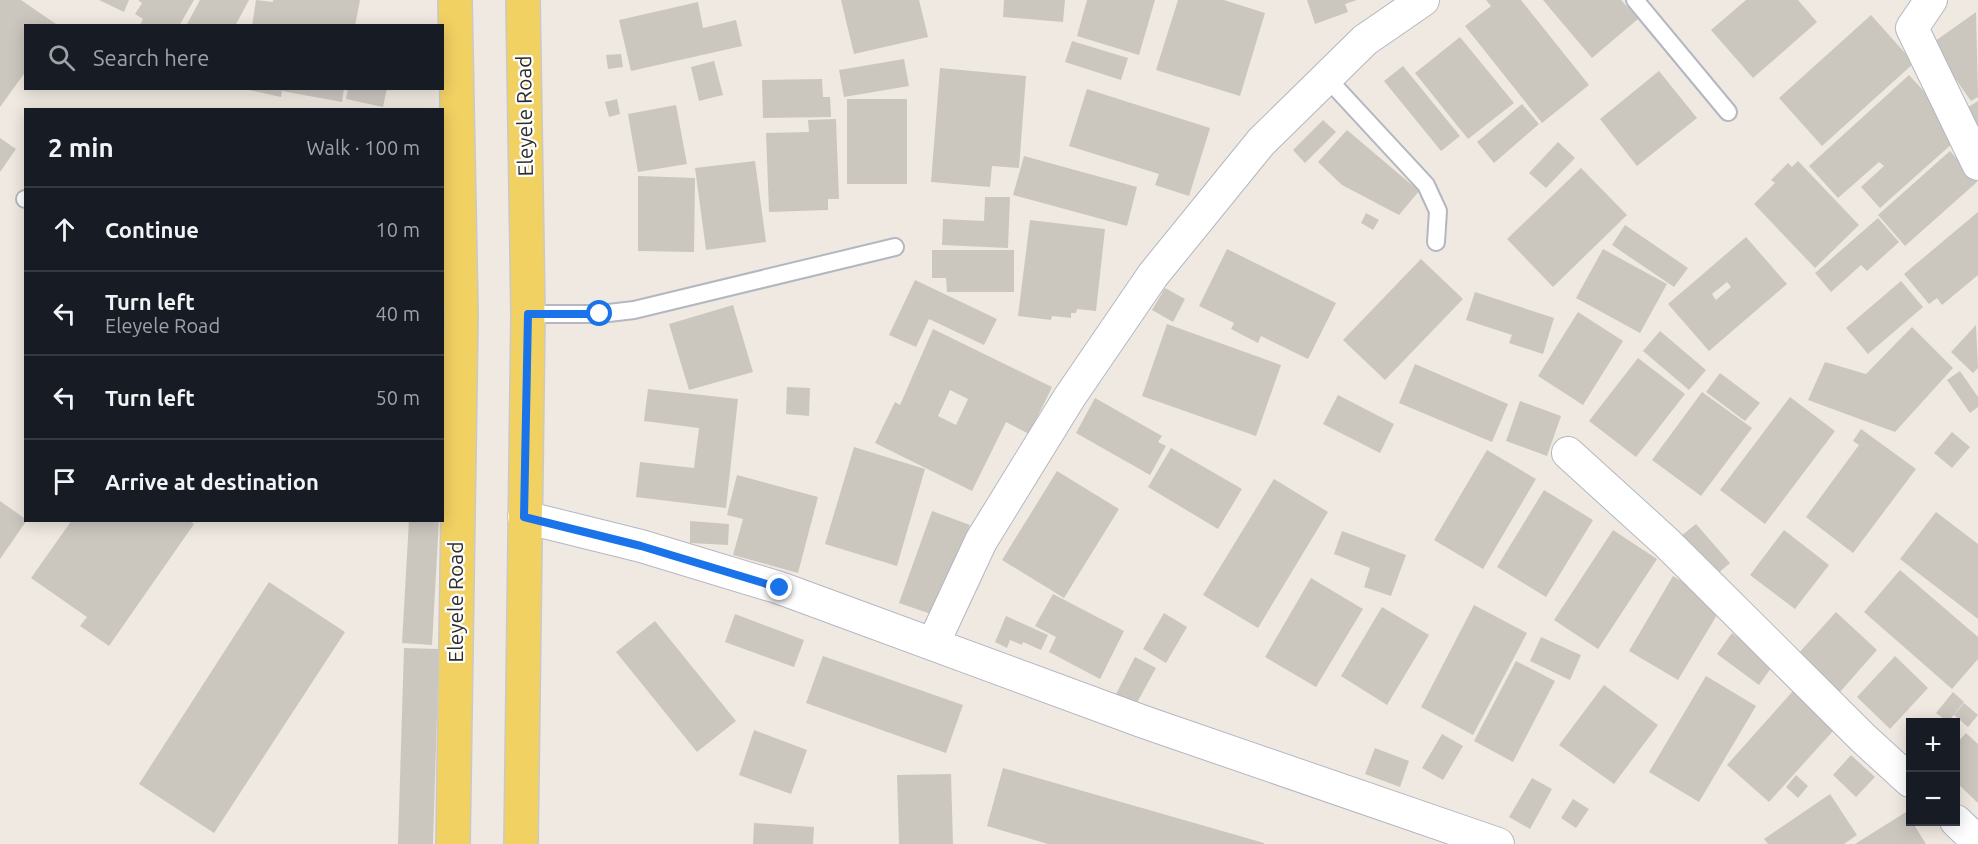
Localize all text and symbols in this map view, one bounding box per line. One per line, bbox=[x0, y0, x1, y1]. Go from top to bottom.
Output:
search box bbox=[24, 24, 444, 90]
icon: search bbox=[45, 41, 78, 74]
text: Search here bbox=[93, 45, 209, 70]
street label: Eleyele Road bbox=[511, 55, 537, 177]
text: 2 min bbox=[48, 133, 114, 162]
text: Walk · 100 m bbox=[307, 136, 420, 159]
icon: ahead bbox=[48, 213, 81, 246]
text: Continue bbox=[105, 217, 199, 242]
text: 10 m bbox=[376, 218, 420, 241]
text: Turn left bbox=[105, 289, 195, 314]
icon: left bbox=[48, 297, 81, 330]
route start bbox=[586, 300, 612, 326]
text: 40 m bbox=[376, 302, 420, 325]
text: Eleyele Road bbox=[105, 314, 220, 337]
icon: left bbox=[48, 381, 81, 414]
text: Turn left bbox=[105, 385, 195, 410]
text: 50 m bbox=[376, 386, 420, 409]
icon: arrive bbox=[48, 465, 81, 498]
text: Arrive at destination bbox=[105, 469, 319, 494]
street label: Eleyele Road bbox=[443, 542, 467, 662]
route end bbox=[766, 574, 792, 600]
map controls bbox=[1906, 718, 1960, 826]
button: + bbox=[1906, 718, 1960, 772]
button: − bbox=[1906, 772, 1960, 826]

